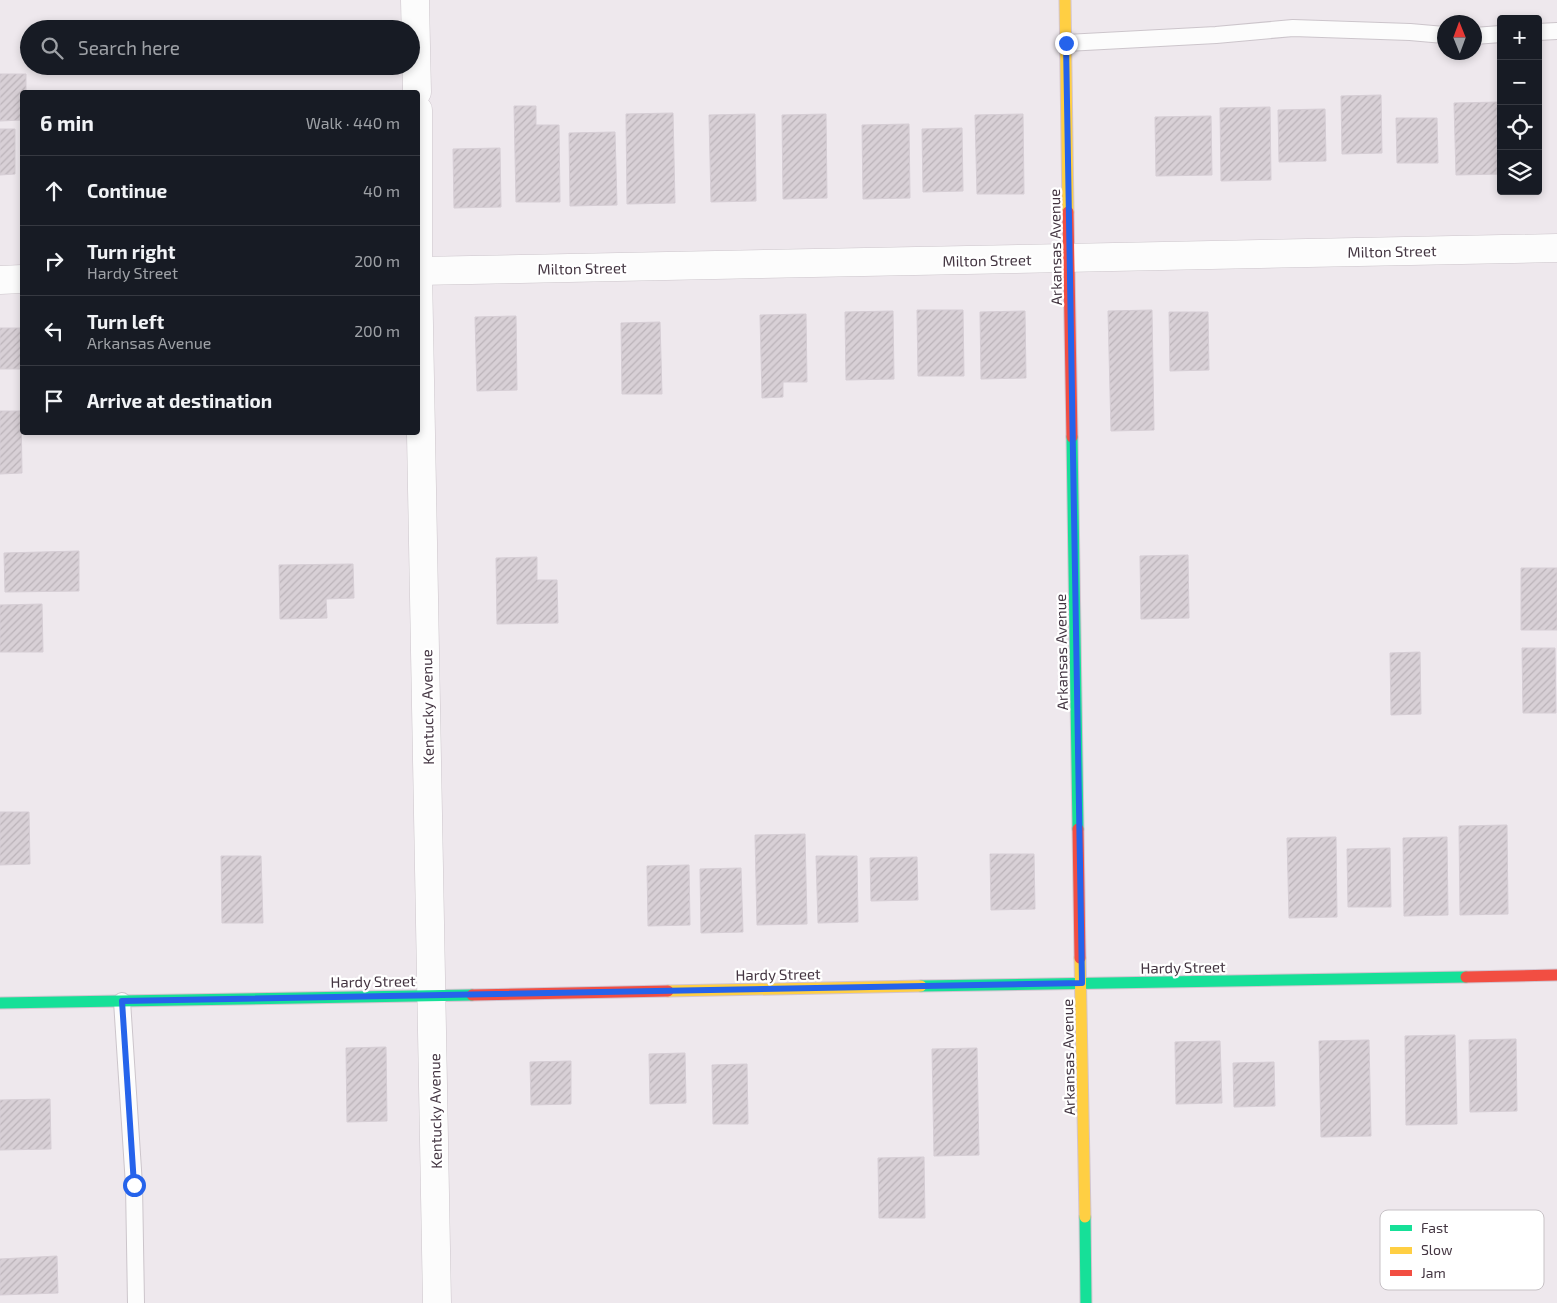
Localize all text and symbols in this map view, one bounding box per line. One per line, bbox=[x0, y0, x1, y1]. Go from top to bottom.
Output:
north arrow bbox=[1437, 15, 1482, 60]
map controls bbox=[1497, 15, 1542, 195]
button: + bbox=[1497, 15, 1542, 60]
search box bbox=[20, 20, 420, 75]
route end bbox=[1055, 32, 1078, 55]
icon: search bbox=[38, 34, 66, 62]
text: Search here bbox=[78, 36, 180, 59]
button: − bbox=[1497, 60, 1542, 105]
button: locate bbox=[1497, 105, 1542, 150]
text: 6 min bbox=[40, 110, 94, 135]
text: Walk · 440 m bbox=[306, 113, 400, 132]
button: layers bbox=[1497, 150, 1542, 195]
icon: ahead bbox=[40, 177, 68, 205]
text: Continue bbox=[87, 179, 167, 202]
text: 40 m bbox=[363, 181, 400, 200]
street label: Arkansas Avenue bbox=[1045, 189, 1065, 305]
text: Turn right bbox=[87, 240, 175, 263]
street label: Milton Street bbox=[1347, 241, 1437, 261]
icon: right bbox=[40, 247, 68, 275]
street label: Milton Street bbox=[942, 250, 1032, 270]
text: 200 m bbox=[354, 251, 400, 270]
street label: Milton Street bbox=[537, 258, 627, 278]
text: Hardy Street bbox=[87, 263, 178, 282]
text: Turn left bbox=[87, 310, 164, 333]
icon: left bbox=[40, 317, 68, 345]
text: 200 m bbox=[354, 321, 400, 340]
text: Arkansas Avenue bbox=[87, 333, 211, 352]
icon: arrive bbox=[40, 387, 68, 415]
text: Arrive at destination bbox=[87, 389, 272, 412]
street label: Arkansas Avenue bbox=[1051, 594, 1071, 710]
street label: Kentucky Avenue bbox=[417, 649, 437, 765]
street label: Hardy Street bbox=[1140, 957, 1226, 977]
street label: Hardy Street bbox=[735, 964, 821, 984]
street label: Hardy Street bbox=[330, 971, 416, 991]
street label: Arkansas Avenue bbox=[1058, 999, 1078, 1115]
street label: Kentucky Avenue bbox=[425, 1053, 445, 1169]
route start bbox=[123, 1174, 146, 1197]
legend bbox=[1380, 1210, 1544, 1290]
text: Fast bbox=[1421, 1219, 1448, 1236]
text: Slow bbox=[1421, 1241, 1453, 1258]
text: Jam bbox=[1421, 1264, 1446, 1281]

